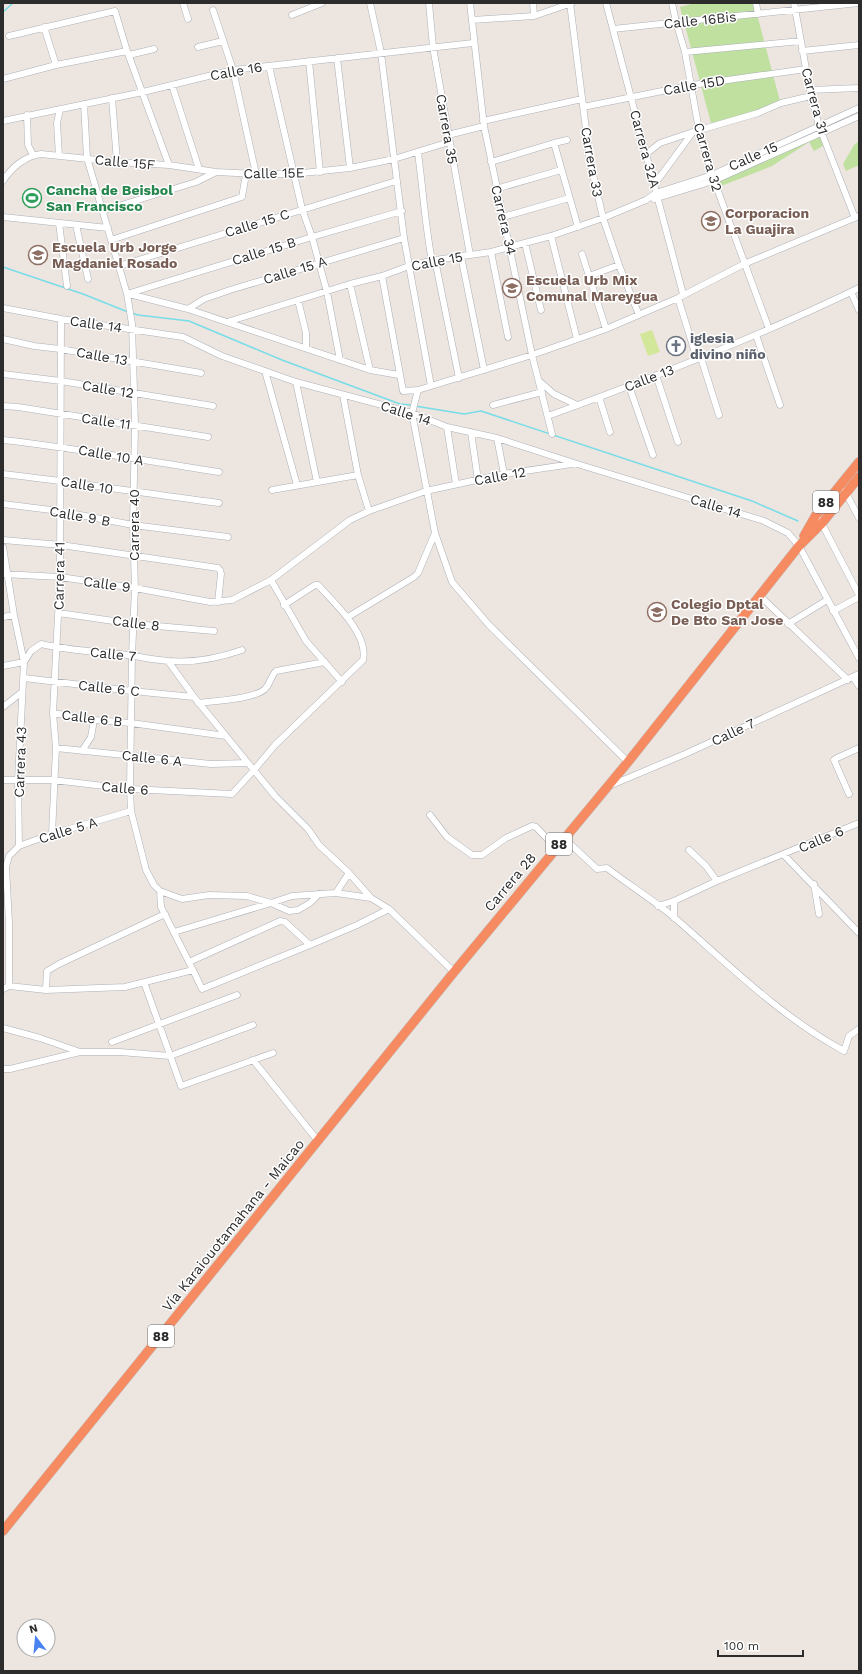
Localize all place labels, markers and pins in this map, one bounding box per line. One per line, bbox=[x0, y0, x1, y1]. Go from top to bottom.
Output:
place label: Cancha de Beisbol San Francisco bbox=[46, 182, 173, 214]
sports icon: Cancha de Beisbol San Francisco bbox=[21, 187, 43, 209]
place label: Corporacion La Guajira bbox=[725, 205, 809, 237]
school or university icon: Corporacion La Guajira bbox=[700, 210, 722, 232]
place label: Escuela Urb Jorge Magdaniel Rosado bbox=[52, 239, 177, 271]
school or university icon: Escuela Urb Jorge Magdaniel Rosado bbox=[27, 244, 49, 266]
place label: Escuela Urb Mix Comunal Mareygua bbox=[526, 272, 659, 304]
school or university icon: Escuela Urb Mix Comunal Mareygua bbox=[501, 277, 523, 299]
place label: iglesia divino niño bbox=[690, 330, 766, 362]
church icon: iglesia divino niño bbox=[665, 335, 687, 357]
place label: Colegio Dptal De Bto San Jose bbox=[671, 596, 783, 628]
school or university icon: Colegio Dptal De Bto San Jose bbox=[646, 601, 668, 623]

